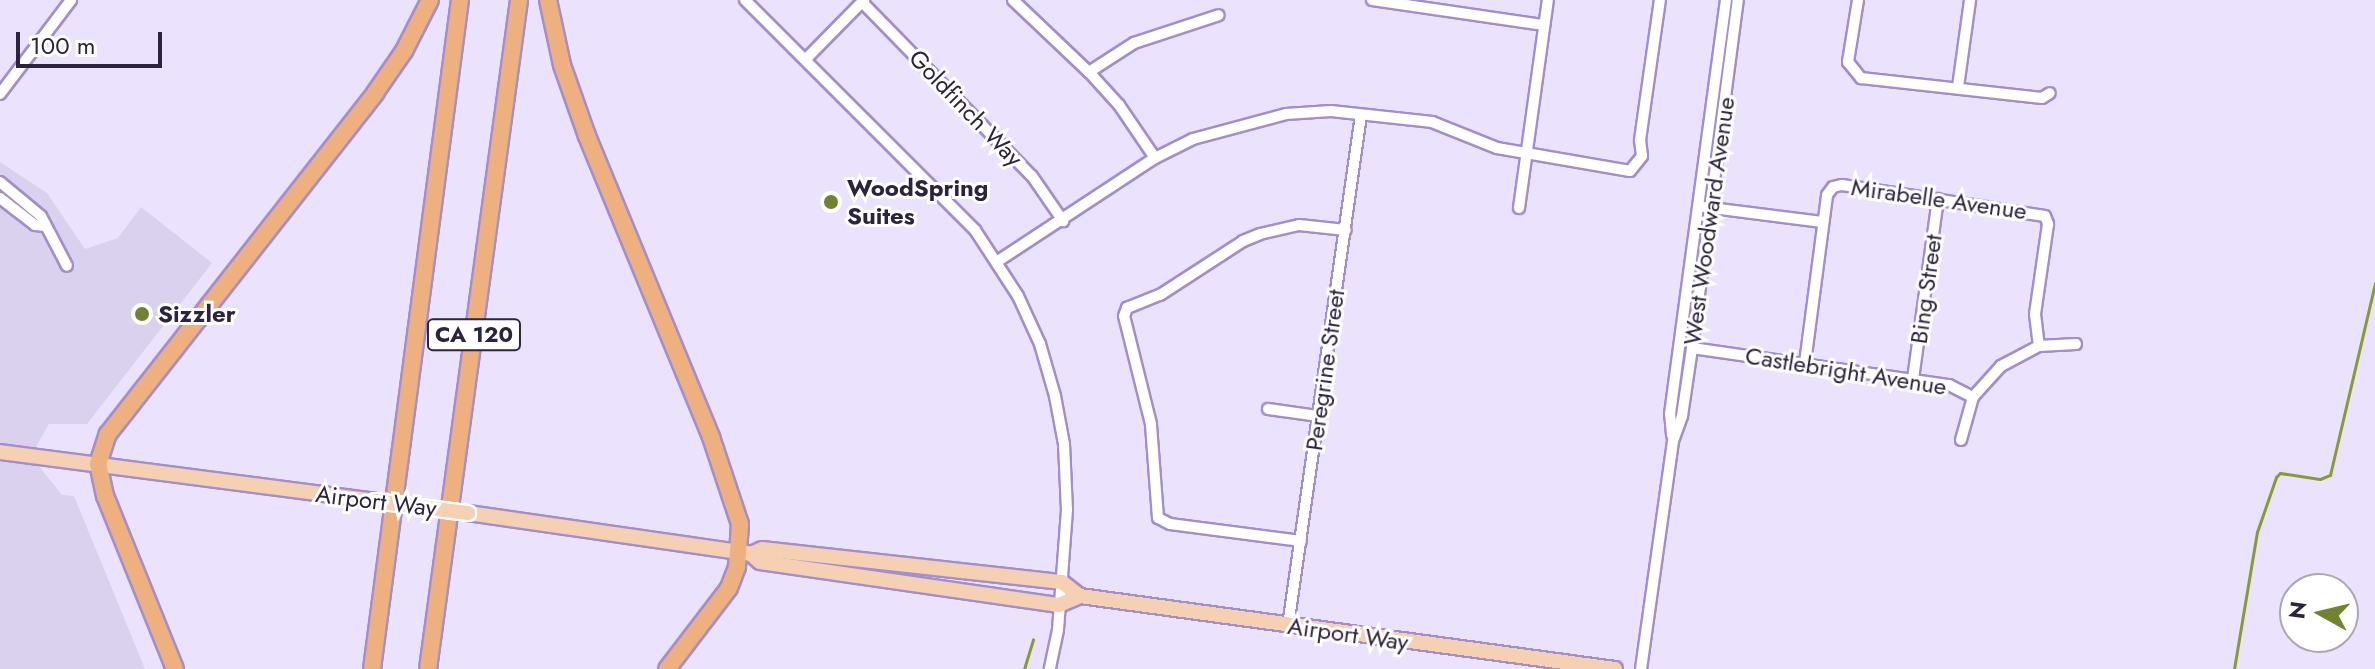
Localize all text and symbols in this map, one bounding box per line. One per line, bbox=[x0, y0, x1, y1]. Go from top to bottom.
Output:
scale bar bbox=[20, 16, 166, 66]
text: 100 m bbox=[30, 28, 96, 63]
street label: Goldfinch Way bbox=[903, 44, 1029, 172]
street label: West Woodward Avenue bbox=[1677, 95, 1741, 347]
street label: Mirabelle Avenue bbox=[1849, 172, 2029, 226]
place label: WoodSpring Suites bbox=[847, 174, 989, 230]
marker: WoodSpring Suites bbox=[822, 193, 840, 211]
street label: Bing Street bbox=[1904, 232, 1948, 346]
street label: Peregrine Street bbox=[1299, 287, 1351, 453]
place label: Sizzler bbox=[158, 300, 235, 328]
marker: Sizzler bbox=[133, 305, 151, 323]
road number: CA 120 bbox=[426, 317, 522, 353]
street label: Castlebright Avenue bbox=[1743, 341, 1949, 401]
street label: Airport Way bbox=[314, 479, 438, 523]
north arrow bbox=[2279, 573, 2359, 653]
text: N bbox=[2280, 599, 2314, 621]
street label: Airport Way bbox=[1286, 611, 1410, 657]

